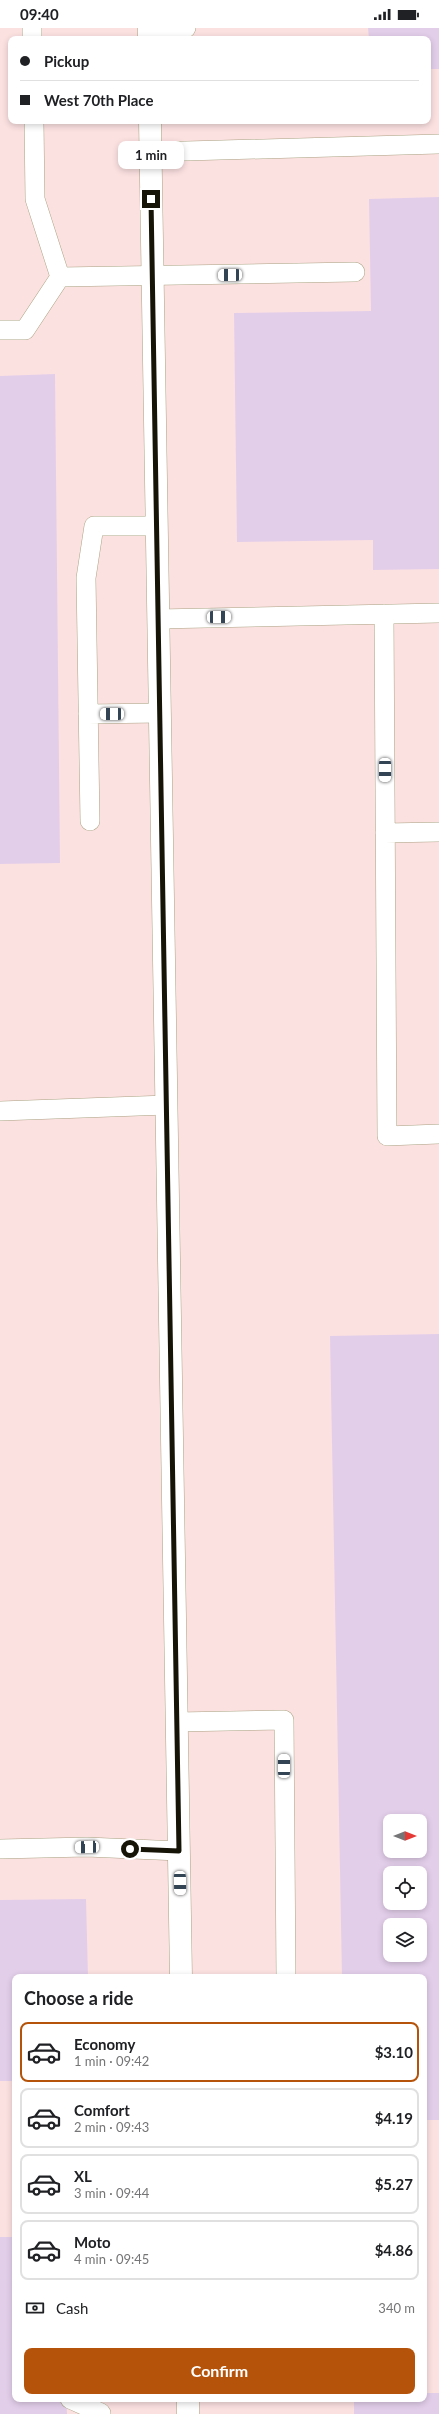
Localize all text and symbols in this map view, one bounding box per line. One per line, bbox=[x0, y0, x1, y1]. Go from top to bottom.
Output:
text: 09:40 bbox=[20, 5, 59, 23]
text: Pickup bbox=[44, 52, 89, 70]
text: West 70th Place bbox=[44, 91, 153, 109]
callout: 1 min bbox=[118, 141, 184, 169]
text: 1 min bbox=[135, 147, 167, 163]
route end bbox=[142, 190, 160, 208]
car bbox=[218, 269, 242, 281]
car bbox=[207, 611, 231, 623]
car bbox=[100, 708, 124, 720]
car bbox=[379, 758, 391, 782]
car bbox=[278, 1754, 290, 1778]
north arrow bbox=[383, 1814, 427, 1858]
map controls bbox=[383, 1814, 427, 1962]
route start bbox=[121, 1840, 139, 1858]
car bbox=[75, 1841, 99, 1853]
button: locate bbox=[383, 1866, 427, 1910]
car bbox=[174, 1871, 186, 1895]
button: layers bbox=[383, 1918, 427, 1962]
text: Choose a ride bbox=[24, 1987, 133, 2009]
icon: car bbox=[26, 2034, 62, 2070]
text: Economy bbox=[74, 2035, 135, 2053]
text: $3.10 bbox=[375, 2043, 413, 2061]
text: 1 min · 09:42 bbox=[74, 2053, 149, 2069]
icon: car bbox=[26, 2100, 62, 2136]
text: Comfort bbox=[74, 2101, 130, 2119]
text: $4.19 bbox=[375, 2109, 413, 2127]
text: 2 min · 09:43 bbox=[74, 2119, 149, 2135]
icon: car bbox=[26, 2166, 62, 2202]
text: XL bbox=[74, 2167, 92, 2185]
text: $5.27 bbox=[375, 2175, 413, 2193]
text: 3 min · 09:44 bbox=[74, 2185, 149, 2201]
icon: car bbox=[26, 2232, 62, 2268]
text: Moto bbox=[74, 2233, 111, 2251]
text: $4.86 bbox=[375, 2241, 413, 2259]
text: 4 min · 09:45 bbox=[74, 2251, 149, 2267]
icon: cash bbox=[24, 2297, 46, 2319]
text: Cash bbox=[56, 2299, 88, 2317]
text: 340 m bbox=[378, 2300, 415, 2316]
button: Confirm bbox=[24, 2348, 415, 2394]

